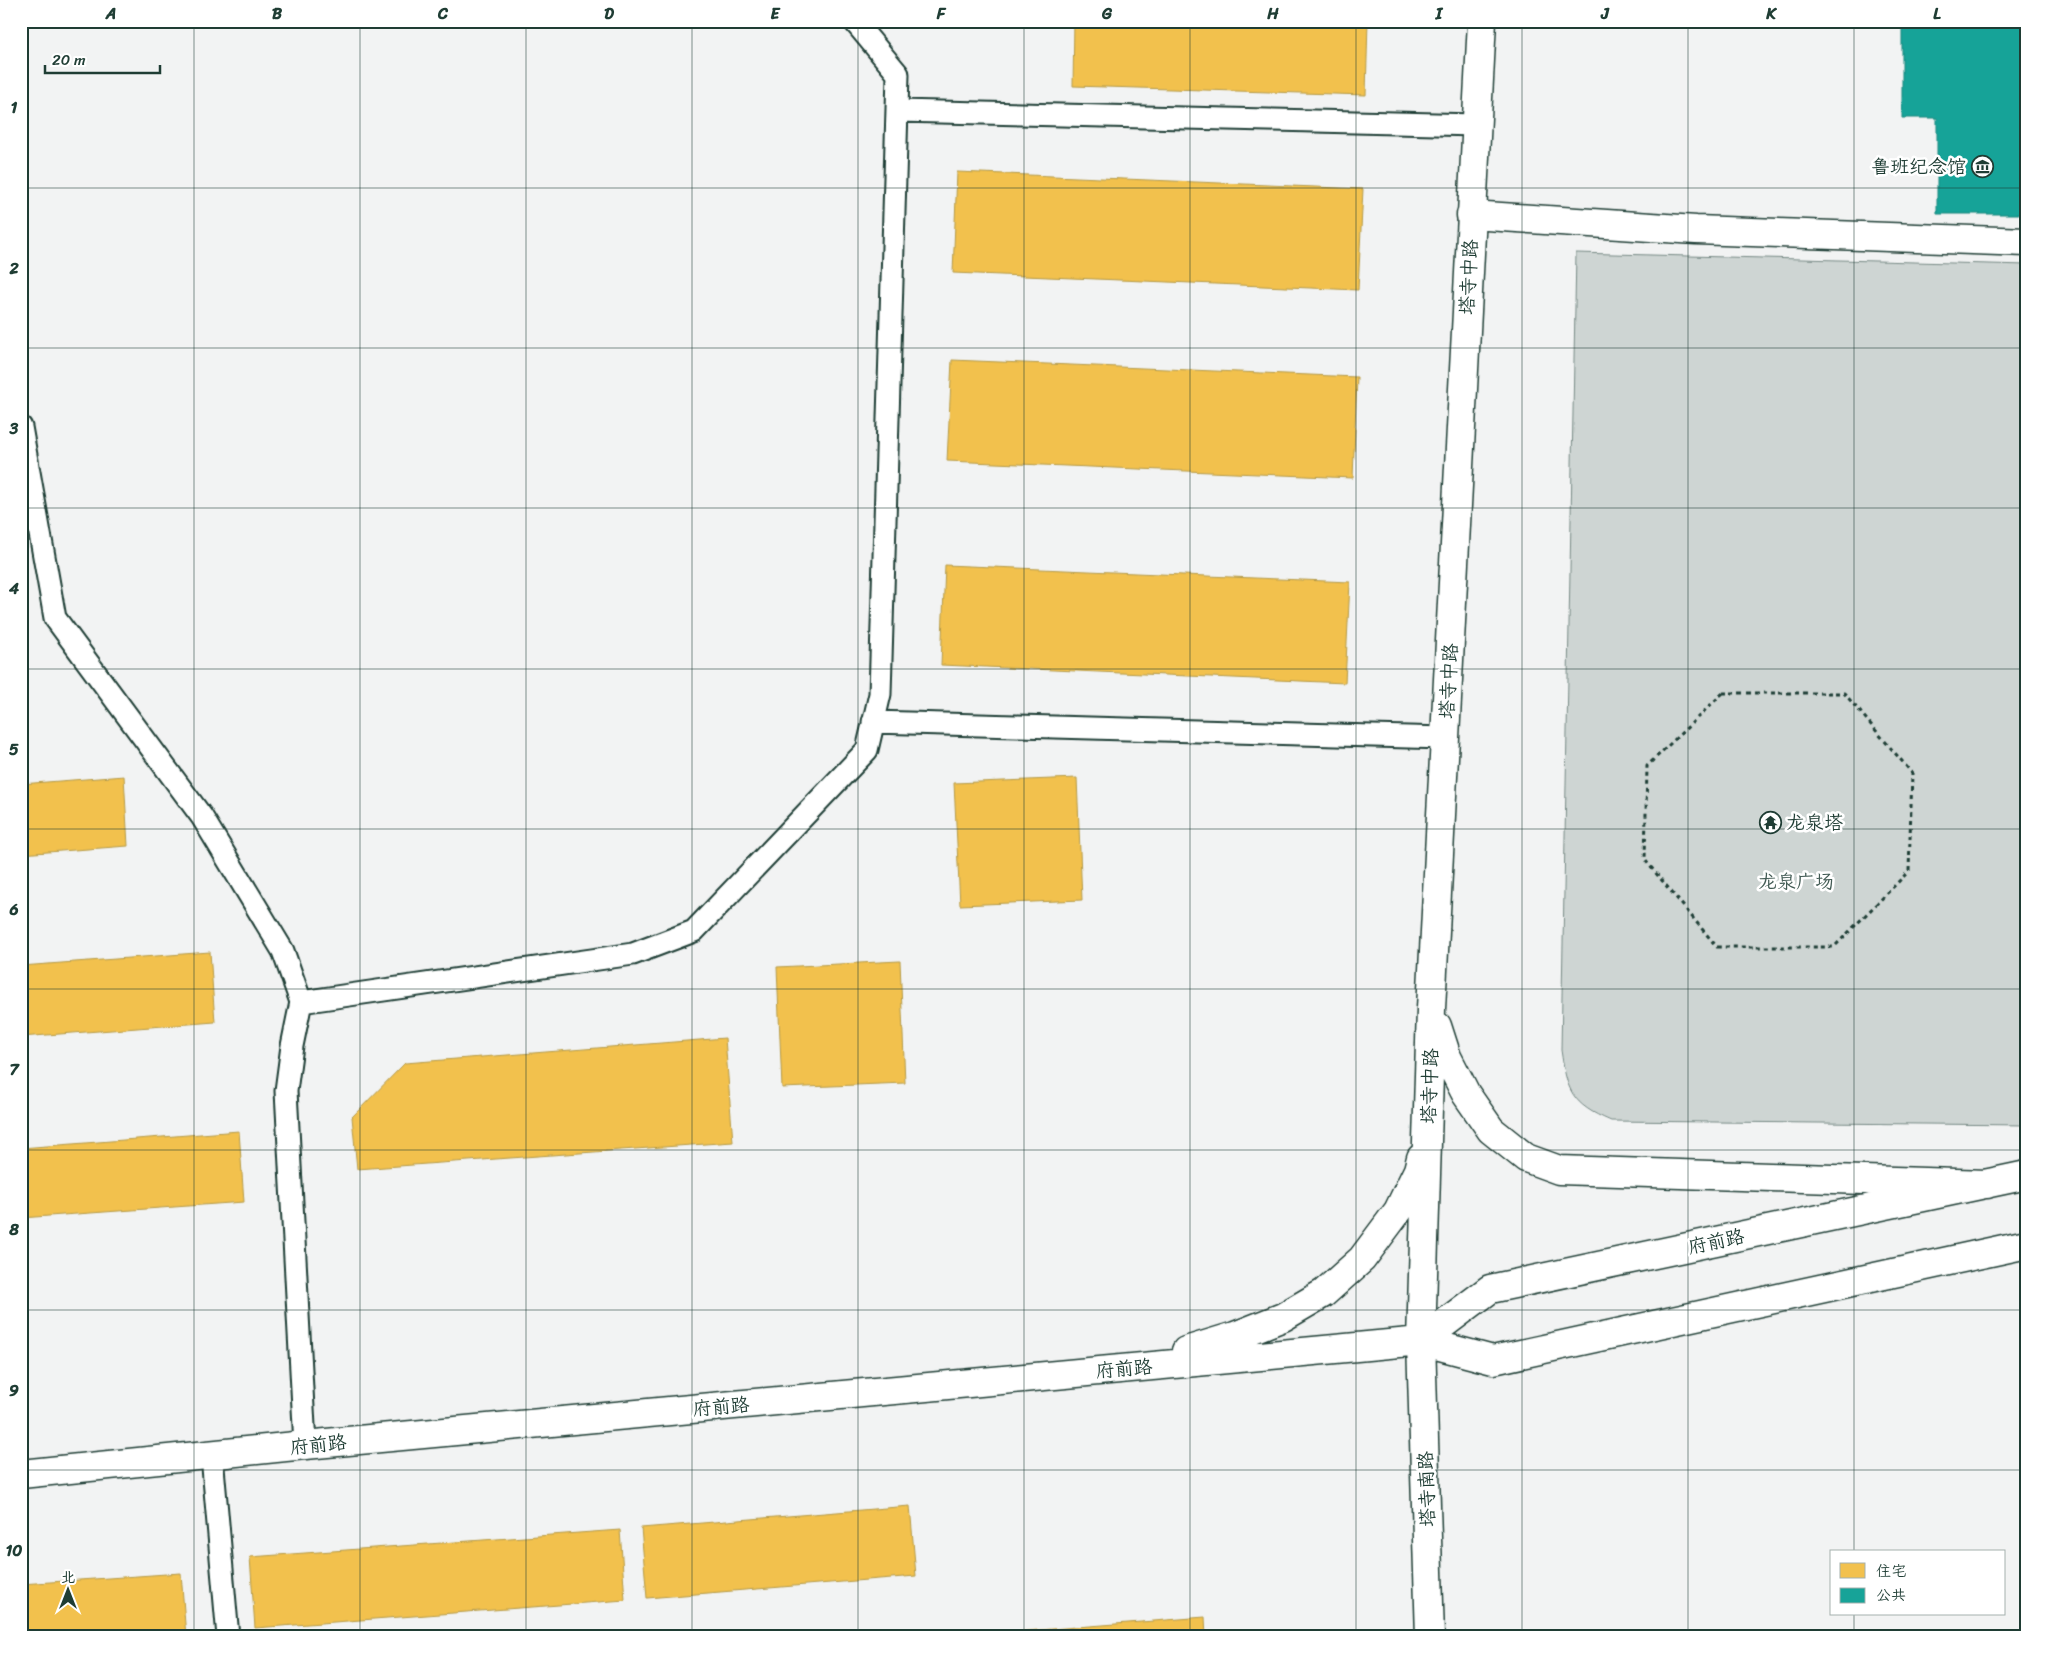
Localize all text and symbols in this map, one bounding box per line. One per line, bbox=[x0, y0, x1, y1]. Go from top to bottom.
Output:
text: A bbox=[105, 0, 116, 28]
text: B bbox=[272, 0, 283, 28]
text: C bbox=[437, 0, 449, 28]
text: D bbox=[604, 0, 614, 28]
text: E bbox=[771, 0, 781, 28]
text: F bbox=[936, 0, 947, 28]
text: G bbox=[1101, 0, 1113, 28]
text: H bbox=[1266, 0, 1279, 28]
text: I bbox=[1435, 0, 1444, 28]
text: J bbox=[1600, 0, 1610, 28]
text: K bbox=[1765, 0, 1777, 28]
text: L bbox=[1933, 0, 1941, 28]
scale bar bbox=[45, 42, 160, 74]
text: 20 m bbox=[52, 47, 86, 73]
text: 1 bbox=[11, 93, 18, 122]
place label: 鲁班纪念馆 bbox=[1871, 150, 1966, 183]
museum icon: 鲁班纪念馆 bbox=[1970, 154, 1994, 178]
street label: 塔寺中路 bbox=[1450, 238, 1487, 316]
text: 2 bbox=[8, 254, 19, 283]
text: 3 bbox=[9, 414, 19, 443]
text: 4 bbox=[8, 574, 19, 603]
street label: 塔寺中路 bbox=[1430, 642, 1467, 720]
text: 5 bbox=[9, 735, 19, 764]
place label: 龙泉塔 bbox=[1786, 806, 1843, 839]
temple icon: 龙泉塔 bbox=[1758, 810, 1782, 834]
park label: 龙泉广场 bbox=[1758, 865, 1834, 898]
text: 6 bbox=[8, 895, 19, 924]
street label: 塔寺中路 bbox=[1412, 1047, 1447, 1125]
text: 7 bbox=[9, 1055, 20, 1084]
text: 8 bbox=[8, 1215, 19, 1244]
street label: 府前路 bbox=[1685, 1219, 1747, 1264]
street label: 府前路 bbox=[1094, 1350, 1154, 1387]
text: 9 bbox=[9, 1376, 19, 1405]
street label: 府前路 bbox=[691, 1388, 751, 1425]
street label: 府前路 bbox=[288, 1425, 348, 1464]
street label: 塔寺南路 bbox=[1409, 1450, 1444, 1528]
text: 10 bbox=[6, 1536, 22, 1565]
legend bbox=[1830, 1550, 2006, 1616]
text: 住宅 bbox=[1876, 1558, 1906, 1584]
text: 北 bbox=[61, 1565, 75, 1590]
north arrow bbox=[42, 1566, 92, 1616]
text: 公共 bbox=[1876, 1582, 1906, 1608]

